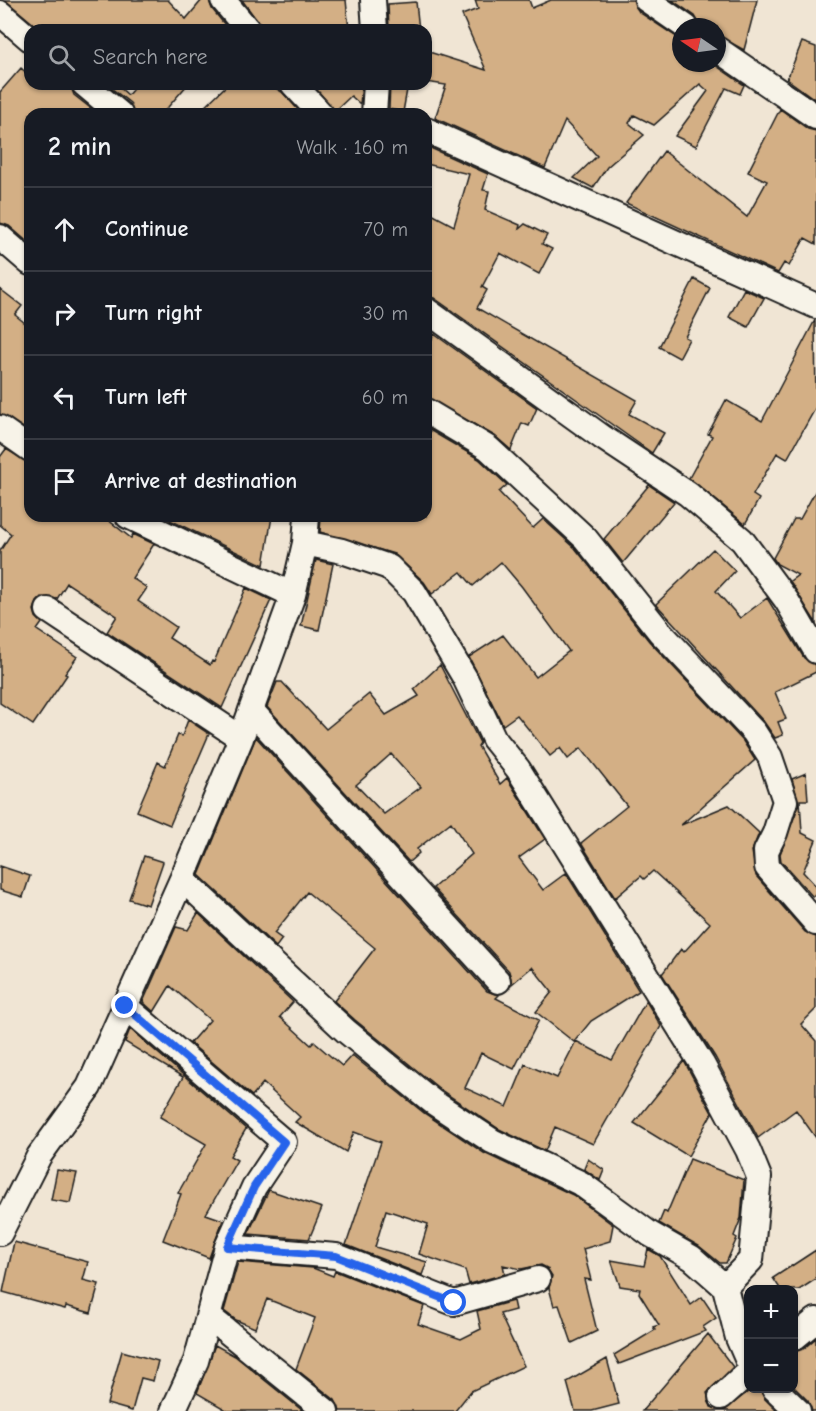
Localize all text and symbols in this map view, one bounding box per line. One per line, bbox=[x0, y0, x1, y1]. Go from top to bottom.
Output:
north arrow bbox=[672, 18, 726, 72]
search box bbox=[24, 24, 432, 90]
icon: search bbox=[45, 41, 78, 74]
text: Search here bbox=[93, 44, 208, 70]
text: 2 min bbox=[48, 132, 111, 162]
text: Walk · 160 m bbox=[297, 136, 408, 159]
icon: ahead bbox=[48, 213, 81, 246]
text: Continue bbox=[105, 216, 188, 242]
text: 70 m bbox=[363, 218, 408, 241]
icon: right bbox=[48, 297, 81, 330]
text: Turn right bbox=[105, 300, 202, 326]
text: 30 m bbox=[362, 302, 408, 325]
icon: left bbox=[48, 381, 81, 414]
text: Turn left bbox=[105, 384, 187, 410]
text: 60 m bbox=[362, 386, 408, 409]
icon: arrive bbox=[48, 465, 81, 498]
text: Arrive at destination bbox=[105, 468, 297, 494]
route end bbox=[111, 992, 137, 1018]
map controls bbox=[744, 1285, 798, 1393]
button: + bbox=[744, 1285, 798, 1339]
route start bbox=[440, 1289, 466, 1315]
button: − bbox=[744, 1339, 798, 1393]

